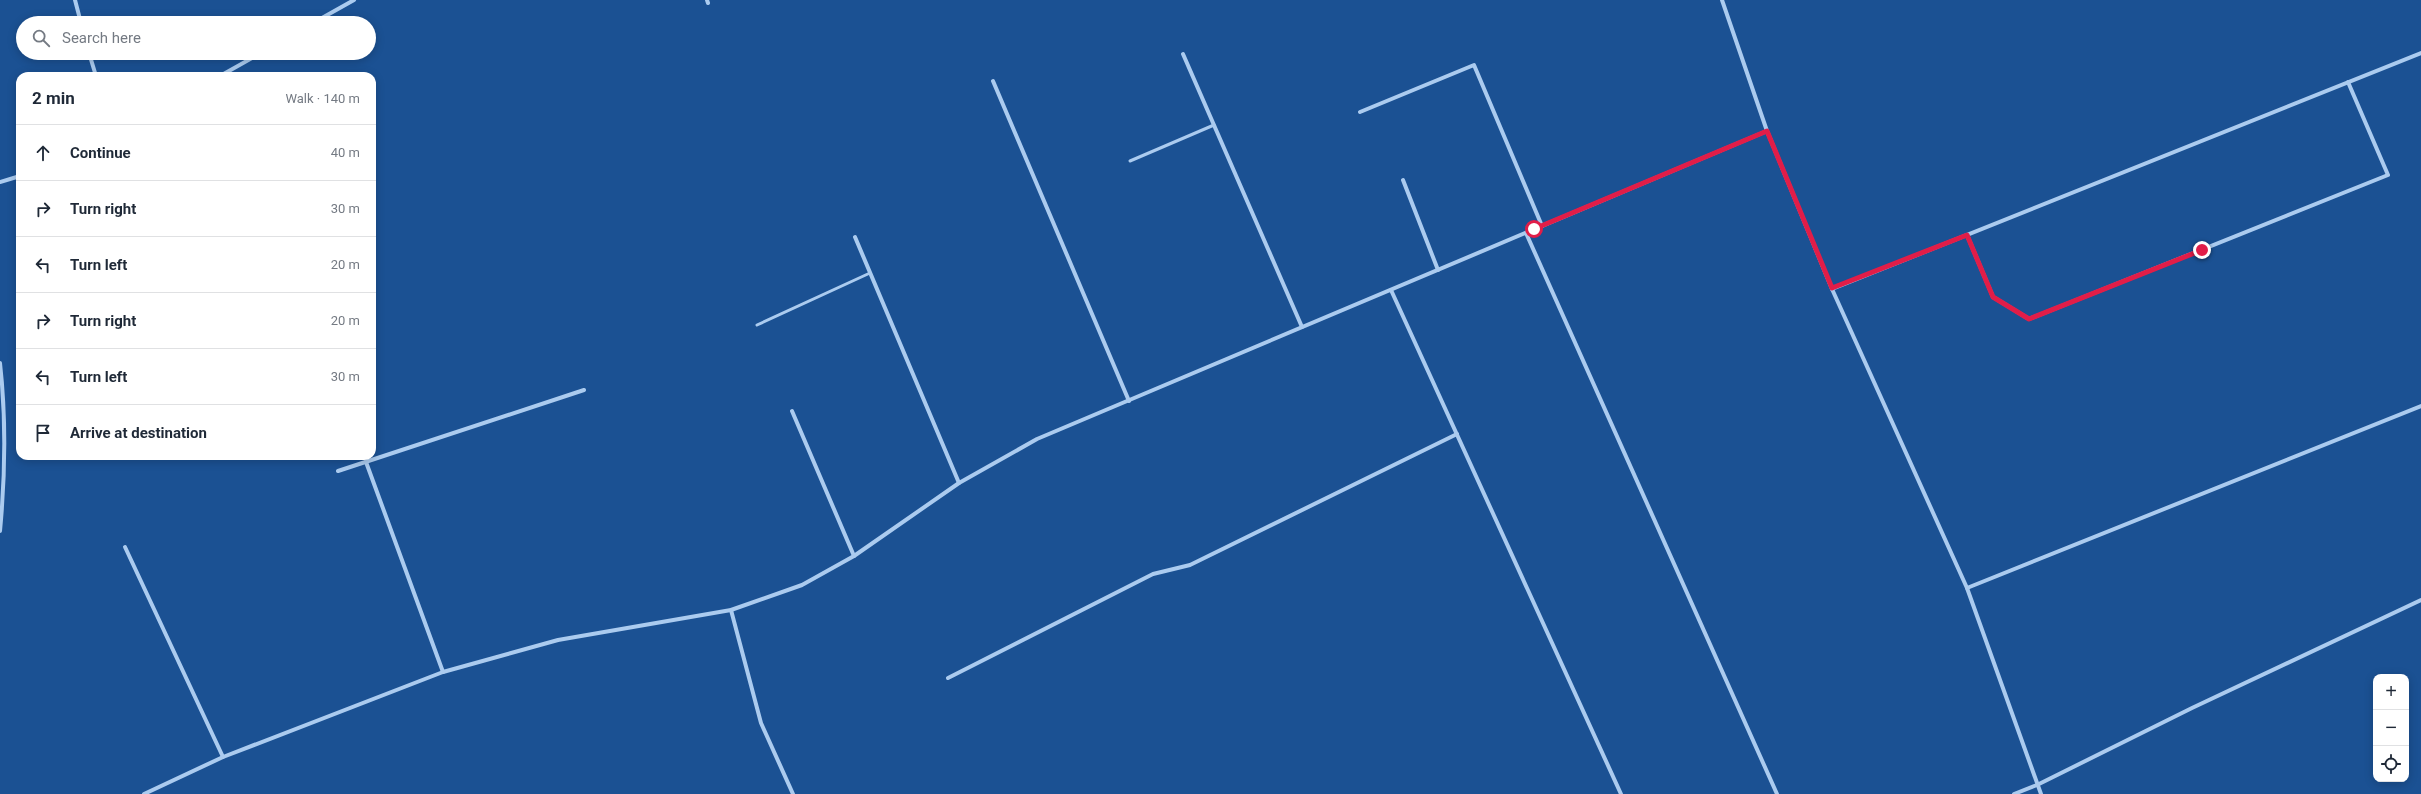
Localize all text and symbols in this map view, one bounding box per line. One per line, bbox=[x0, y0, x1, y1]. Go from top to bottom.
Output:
search box bbox=[16, 16, 376, 60]
icon: search bbox=[30, 27, 52, 49]
text: Search here bbox=[62, 29, 141, 47]
text: 2 min bbox=[32, 88, 75, 108]
text: Walk · 140 m bbox=[285, 91, 360, 106]
icon: ahead bbox=[32, 142, 54, 164]
text: Continue bbox=[70, 144, 131, 162]
text: 40 m bbox=[331, 145, 360, 160]
icon: right bbox=[32, 198, 54, 220]
text: Turn right bbox=[70, 200, 136, 218]
text: 30 m bbox=[331, 201, 360, 216]
route start bbox=[1525, 220, 1543, 238]
route end bbox=[2193, 241, 2211, 259]
icon: left bbox=[32, 254, 54, 276]
text: Turn left bbox=[70, 256, 127, 274]
text: 20 m bbox=[331, 257, 360, 272]
icon: right bbox=[32, 310, 54, 332]
text: Turn right bbox=[70, 312, 136, 330]
text: 20 m bbox=[331, 313, 360, 328]
icon: left bbox=[32, 366, 54, 388]
text: Turn left bbox=[70, 368, 127, 386]
text: 30 m bbox=[331, 369, 360, 384]
icon: arrive bbox=[32, 422, 54, 444]
text: Arrive at destination bbox=[70, 424, 207, 442]
map controls bbox=[2373, 674, 2409, 782]
button: + bbox=[2373, 674, 2409, 710]
button: − bbox=[2373, 710, 2409, 746]
button: locate bbox=[2373, 746, 2409, 782]

